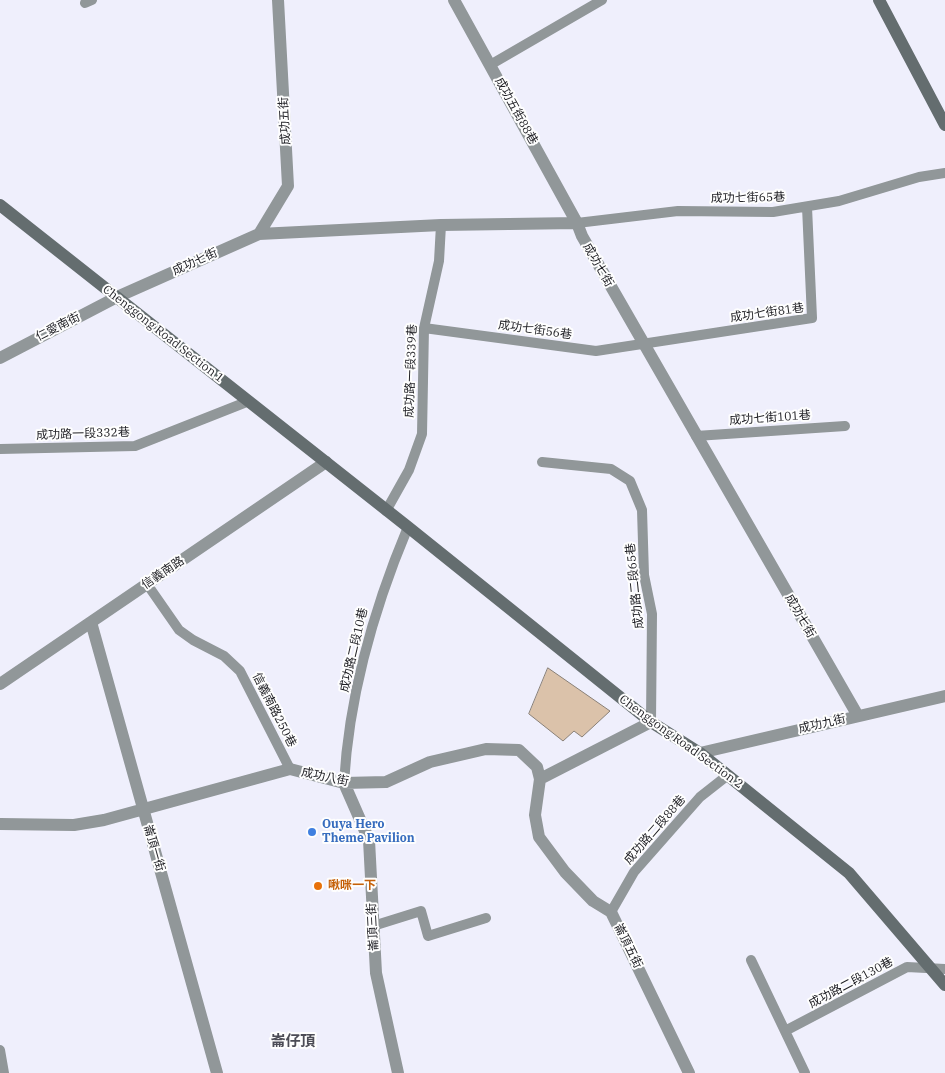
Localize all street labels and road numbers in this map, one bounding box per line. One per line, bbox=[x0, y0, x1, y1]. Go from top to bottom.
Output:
street label: 成功五街88巷 bbox=[492, 75, 540, 147]
street label: 成功五街 bbox=[277, 97, 293, 145]
street label: 成功七街65巷 bbox=[711, 190, 785, 206]
street label: 成功七街 bbox=[580, 241, 616, 289]
street label: 成功七街 bbox=[170, 246, 220, 278]
street label: Chenggong Road Section 1 bbox=[100, 282, 226, 386]
street label: 成功七街81巷 bbox=[729, 301, 805, 325]
street label: 仁愛南街 bbox=[33, 310, 83, 344]
street label: 成功七街56巷 bbox=[497, 318, 573, 342]
street label: 成功路一段339巷 bbox=[402, 324, 420, 418]
street label: 成功七街101巷 bbox=[729, 408, 811, 428]
street label: 成功路一段332巷 bbox=[36, 425, 130, 443]
street label: 成功路二段65巷 bbox=[623, 542, 647, 630]
street label: 信義南路 bbox=[139, 554, 187, 592]
street label: 成功七街 bbox=[782, 592, 818, 640]
street label: 成功路二段10巷 bbox=[337, 606, 371, 694]
street label: 信義南路250巷 bbox=[249, 670, 299, 750]
street label: Chenggong Road Section 2 bbox=[616, 692, 746, 792]
street label: 成功九街 bbox=[797, 712, 847, 736]
street label: 成功八街 bbox=[300, 765, 350, 789]
street label: 成功路二段88巷 bbox=[621, 793, 689, 867]
street label: 崙頂一街 bbox=[140, 823, 168, 873]
street label: 崙頂三街 bbox=[365, 903, 381, 951]
street label: 崙頂五街 bbox=[611, 921, 645, 971]
street label: 成功路二段130巷 bbox=[806, 955, 896, 1011]

